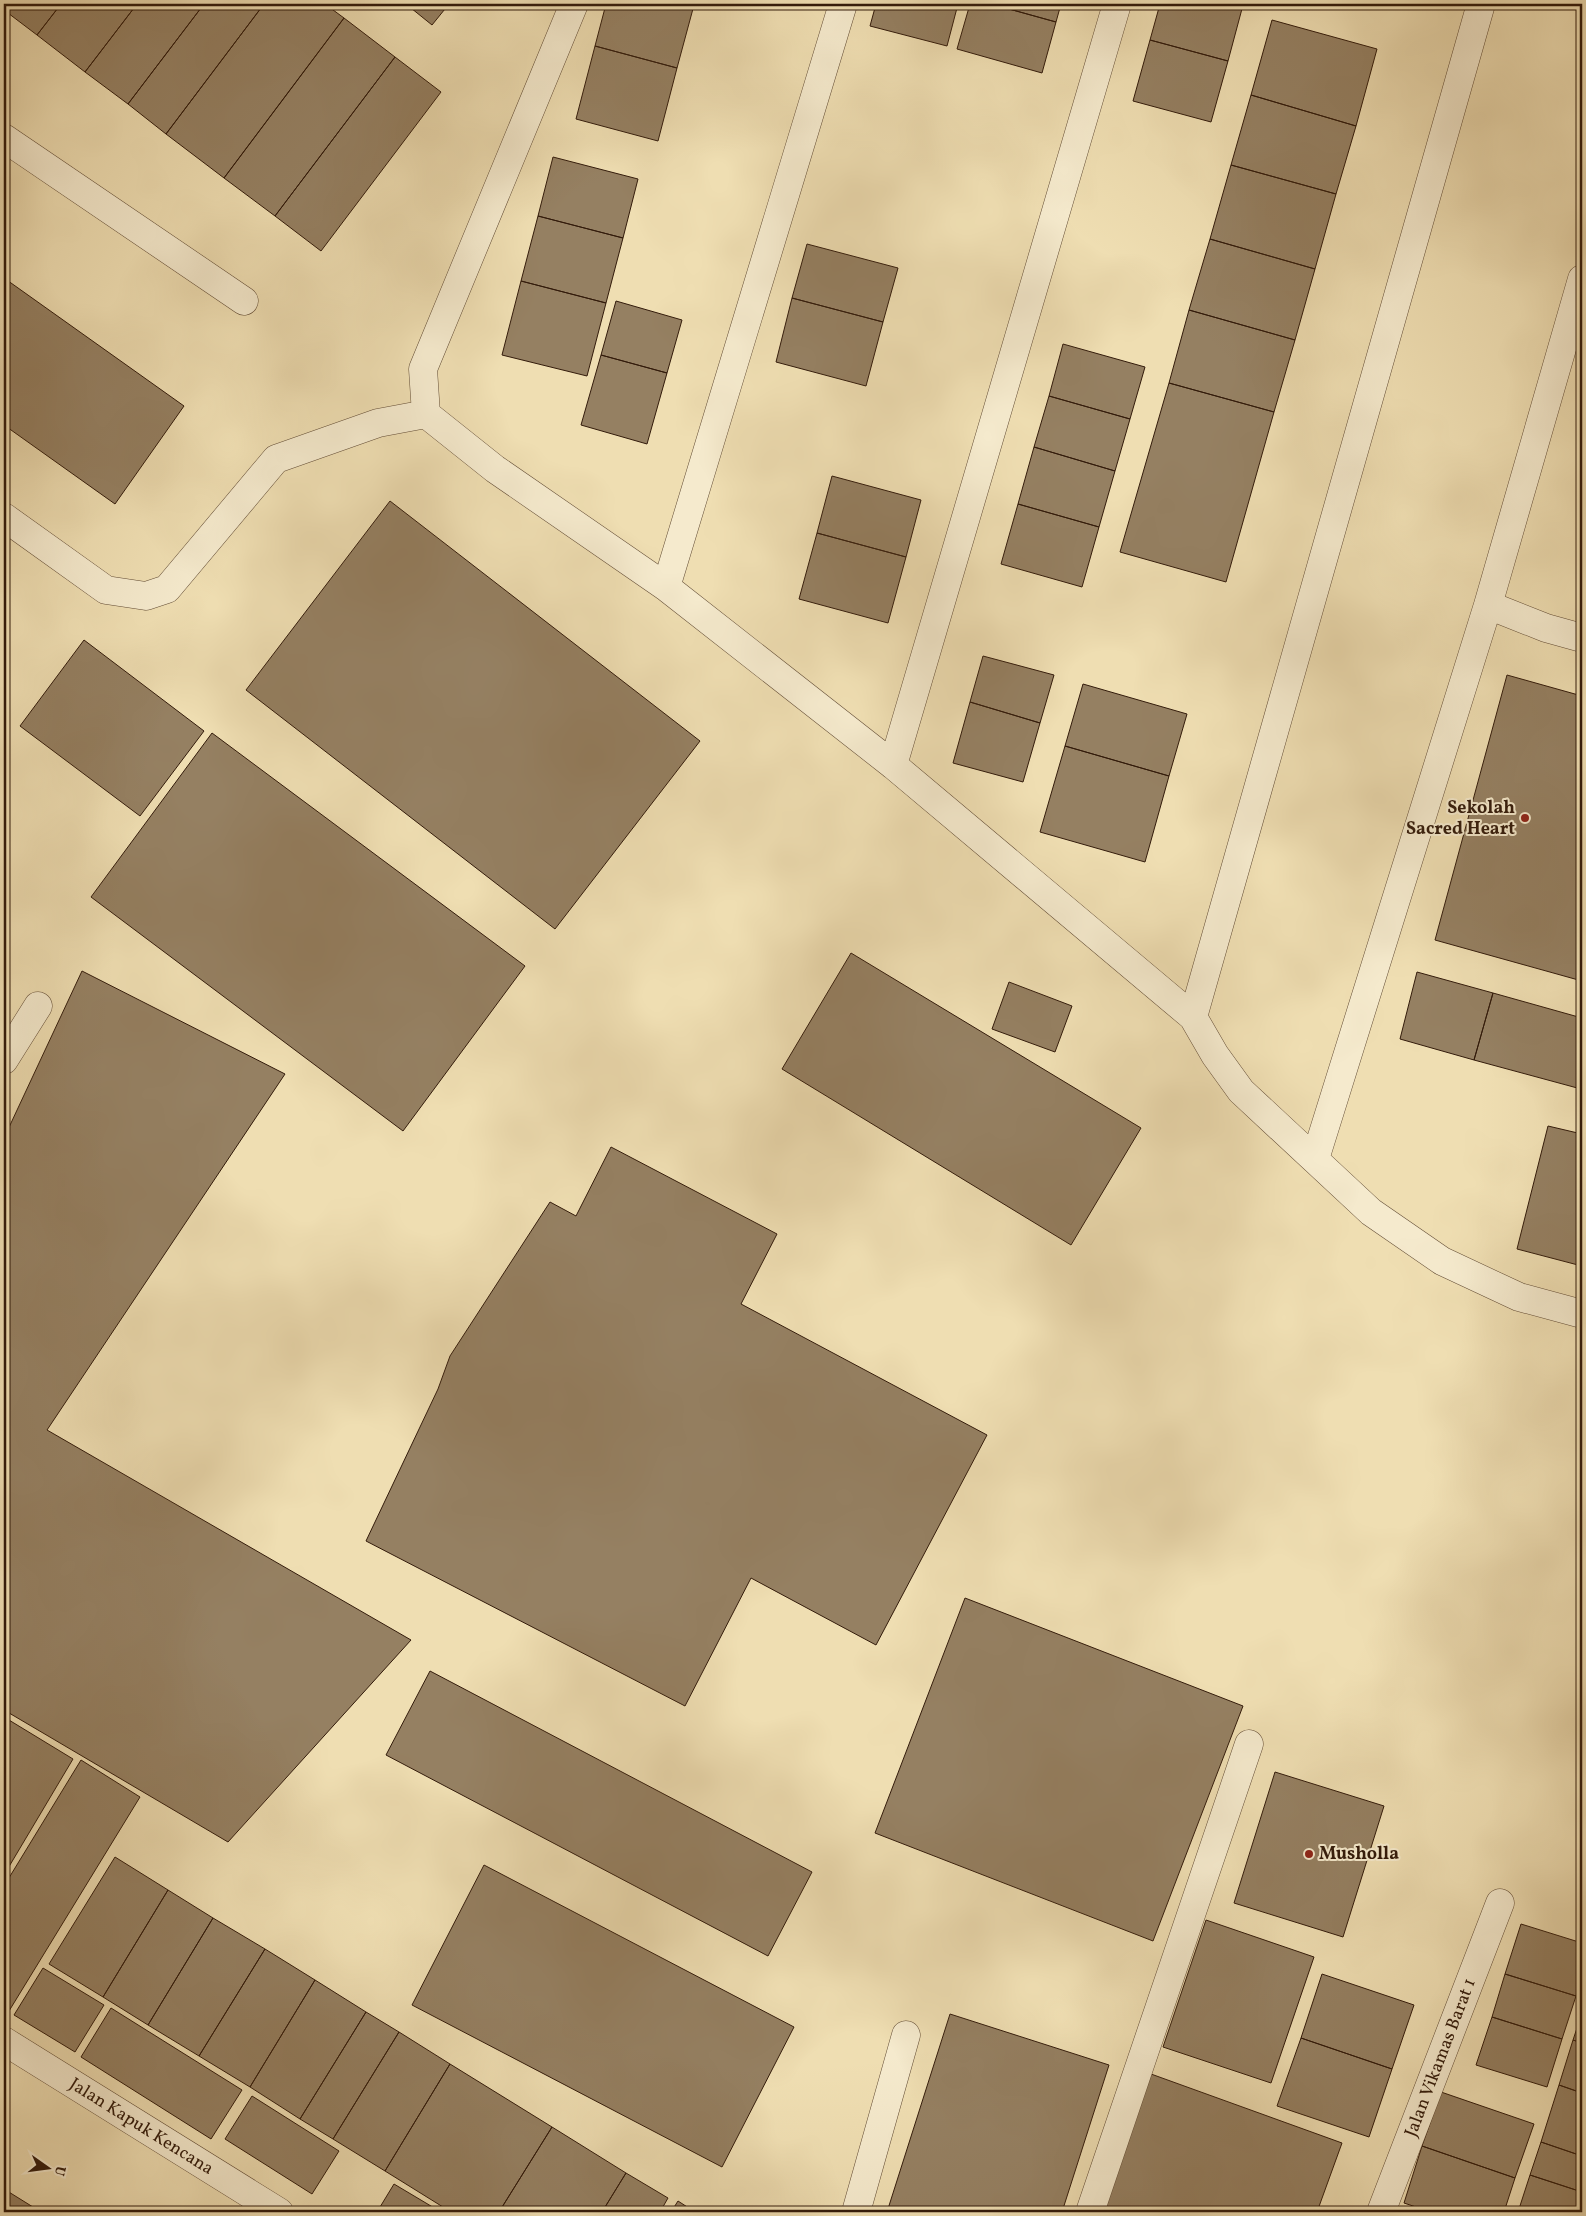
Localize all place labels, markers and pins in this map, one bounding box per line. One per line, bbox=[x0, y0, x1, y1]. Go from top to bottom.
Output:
place label: Sekolah Sacred Heart bbox=[1406, 796, 1515, 842]
marker: Sekolah Sacred Heart bbox=[1519, 812, 1531, 824]
place label: Musholla bbox=[1319, 1842, 1399, 1867]
marker: Musholla bbox=[1303, 1848, 1315, 1860]

